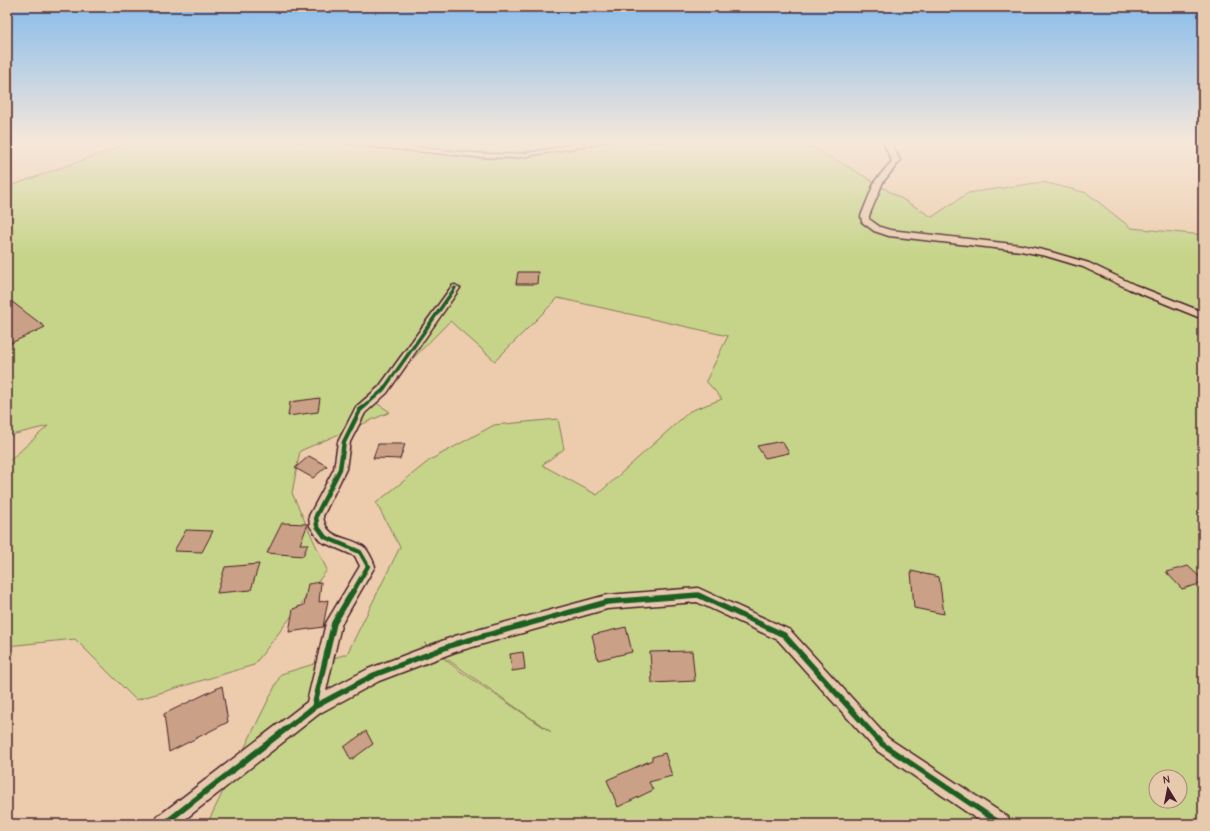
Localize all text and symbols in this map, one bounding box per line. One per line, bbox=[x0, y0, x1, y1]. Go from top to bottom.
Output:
north arrow bbox=[1148, 769, 1188, 809]
text: N bbox=[1162, 773, 1171, 787]

